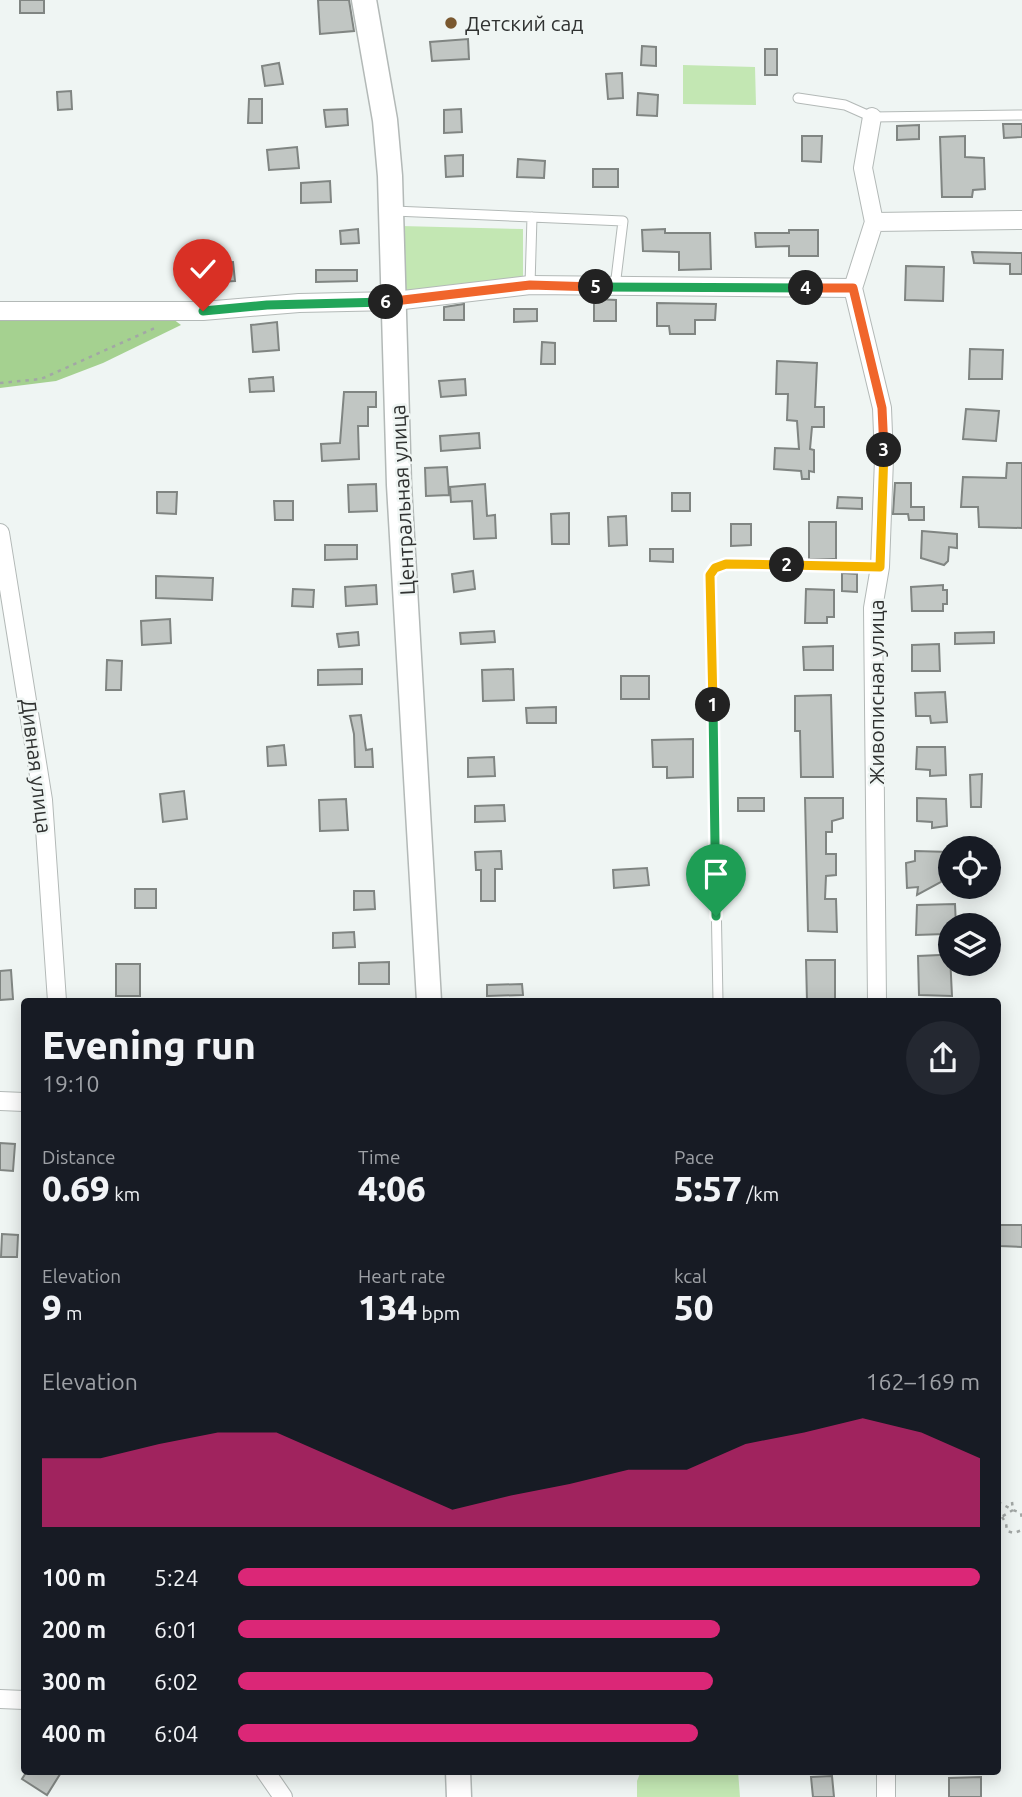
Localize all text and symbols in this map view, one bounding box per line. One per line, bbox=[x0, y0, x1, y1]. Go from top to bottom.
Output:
place label: Детский сад bbox=[465, 11, 584, 35]
marker: Детский сад bbox=[443, 15, 459, 31]
pin bbox=[173, 239, 233, 311]
icon: check bbox=[184, 250, 222, 288]
pin: 5 bbox=[578, 270, 614, 304]
pin: 4 bbox=[788, 270, 824, 306]
text: 5 bbox=[590, 275, 601, 297]
text: 4 bbox=[800, 276, 811, 298]
pin: 6 bbox=[368, 284, 404, 320]
text: 6 bbox=[380, 290, 391, 312]
street label: Центральная улица bbox=[385, 404, 419, 596]
pin: 3 bbox=[866, 433, 902, 468]
text: 3 bbox=[878, 438, 889, 460]
pin: 2 bbox=[770, 548, 804, 582]
text: 2 bbox=[781, 553, 792, 575]
street label: Живописная улица bbox=[864, 599, 888, 785]
pin: 1 bbox=[696, 688, 730, 722]
text: 1 bbox=[707, 693, 718, 715]
street label: Дивная улица bbox=[17, 697, 57, 835]
map controls bbox=[938, 836, 1001, 976]
button: locate bbox=[938, 836, 1001, 899]
pin bbox=[686, 844, 746, 916]
icon: arrive bbox=[697, 855, 735, 893]
button: layers bbox=[938, 913, 1001, 976]
button: share bbox=[906, 1021, 980, 1095]
text: Evening run bbox=[42, 1024, 256, 1066]
text: 19:10 bbox=[42, 1071, 100, 1096]
text: Distance bbox=[42, 1146, 116, 1168]
text: Time bbox=[358, 1146, 400, 1168]
text: Pace bbox=[674, 1146, 714, 1168]
text: 0.69 bbox=[42, 1168, 110, 1208]
text: 4:06 bbox=[358, 1168, 426, 1208]
text: 5:57 bbox=[674, 1168, 742, 1208]
text: km bbox=[110, 1183, 140, 1205]
text: /km bbox=[742, 1183, 779, 1205]
text: Elevation bbox=[42, 1265, 121, 1287]
text: Heart rate bbox=[358, 1265, 445, 1287]
text: kcal bbox=[674, 1265, 707, 1287]
text: 9 bbox=[42, 1287, 62, 1327]
text: 134 bbox=[358, 1287, 417, 1327]
text: 50 bbox=[674, 1287, 713, 1327]
text: m bbox=[62, 1302, 83, 1324]
text: bpm bbox=[417, 1302, 460, 1324]
text: Elevation bbox=[42, 1369, 138, 1394]
text: 162–169 m bbox=[866, 1369, 980, 1394]
text: 100 m bbox=[42, 1565, 106, 1590]
text: 5:24 bbox=[154, 1565, 199, 1590]
text: 200 m bbox=[42, 1617, 106, 1642]
text: 6:01 bbox=[154, 1617, 199, 1642]
text: 300 m bbox=[42, 1669, 106, 1694]
text: 6:02 bbox=[154, 1669, 199, 1694]
text: 400 m bbox=[42, 1721, 106, 1746]
text: 6:04 bbox=[154, 1721, 199, 1746]

